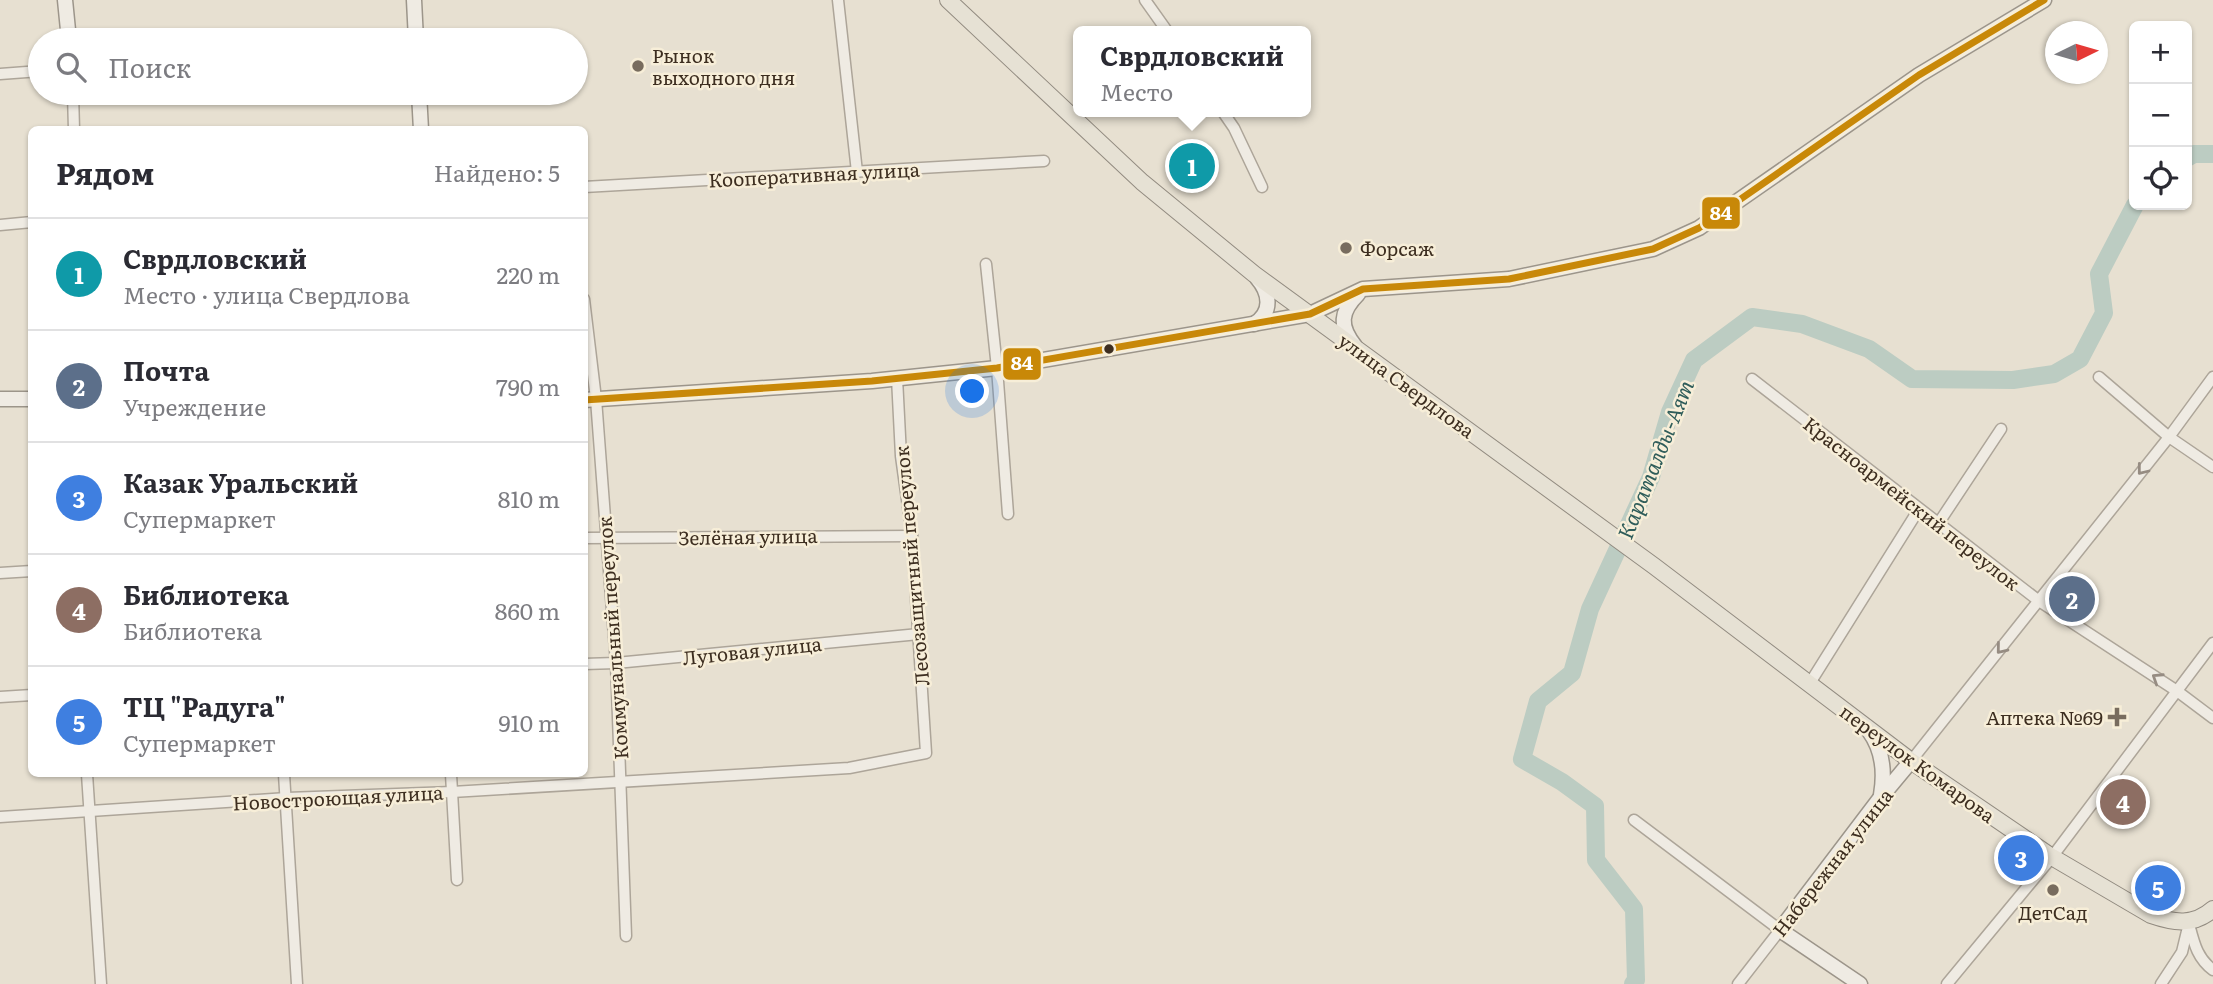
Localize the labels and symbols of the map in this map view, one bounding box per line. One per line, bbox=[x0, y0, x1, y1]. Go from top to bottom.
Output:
north arrow bbox=[2045, 21, 2108, 84]
place label: Рынок выходного дня bbox=[652, 41, 795, 91]
marker: Рынок выходного дня bbox=[630, 58, 646, 74]
pin: 1 bbox=[1169, 140, 1215, 192]
street label: Кооперативная улица bbox=[708, 154, 921, 194]
line badge: 84 bbox=[1701, 196, 1741, 230]
text: 84 bbox=[1710, 198, 1733, 226]
place label: Форсаж bbox=[1360, 234, 1434, 262]
marker: Форсаж bbox=[1338, 240, 1354, 256]
street label: улица Свердлова bbox=[1333, 326, 1482, 445]
unlabelled marker bbox=[1102, 342, 1116, 356]
line badge: 84 bbox=[1002, 347, 1042, 381]
text: 84 bbox=[1011, 348, 1034, 376]
your location bbox=[955, 374, 989, 408]
water label: Караталды-Аят bbox=[1608, 374, 1700, 543]
street label: Красноармейский переулок bbox=[1798, 410, 2027, 597]
street label: Лесозащитный переулок bbox=[886, 444, 935, 687]
one-way arrow bbox=[2138, 462, 2150, 475]
street label: Коммунальный переулок bbox=[589, 515, 634, 760]
street label: Зелёная улица bbox=[678, 521, 819, 551]
pin: 2 bbox=[2049, 573, 2095, 625]
street label: Луговая улица bbox=[681, 629, 824, 671]
one-way arrow bbox=[1997, 640, 2009, 653]
one-way arrow bbox=[2152, 674, 2165, 687]
street label: переулок Комарова bbox=[1835, 697, 2002, 829]
place label: Аптека №69 bbox=[1986, 703, 2103, 731]
marker: Аптека №69 bbox=[2109, 709, 2125, 725]
pin: 4 bbox=[2100, 776, 2146, 828]
street label: Новостроющая улица bbox=[232, 777, 445, 817]
street label: Набережная улица bbox=[1765, 781, 1899, 942]
pin: 3 bbox=[1998, 832, 2044, 884]
pin: 5 bbox=[2135, 862, 2181, 914]
marker: ДетСад bbox=[2045, 882, 2061, 898]
place label: ДетСад bbox=[2018, 898, 2088, 926]

